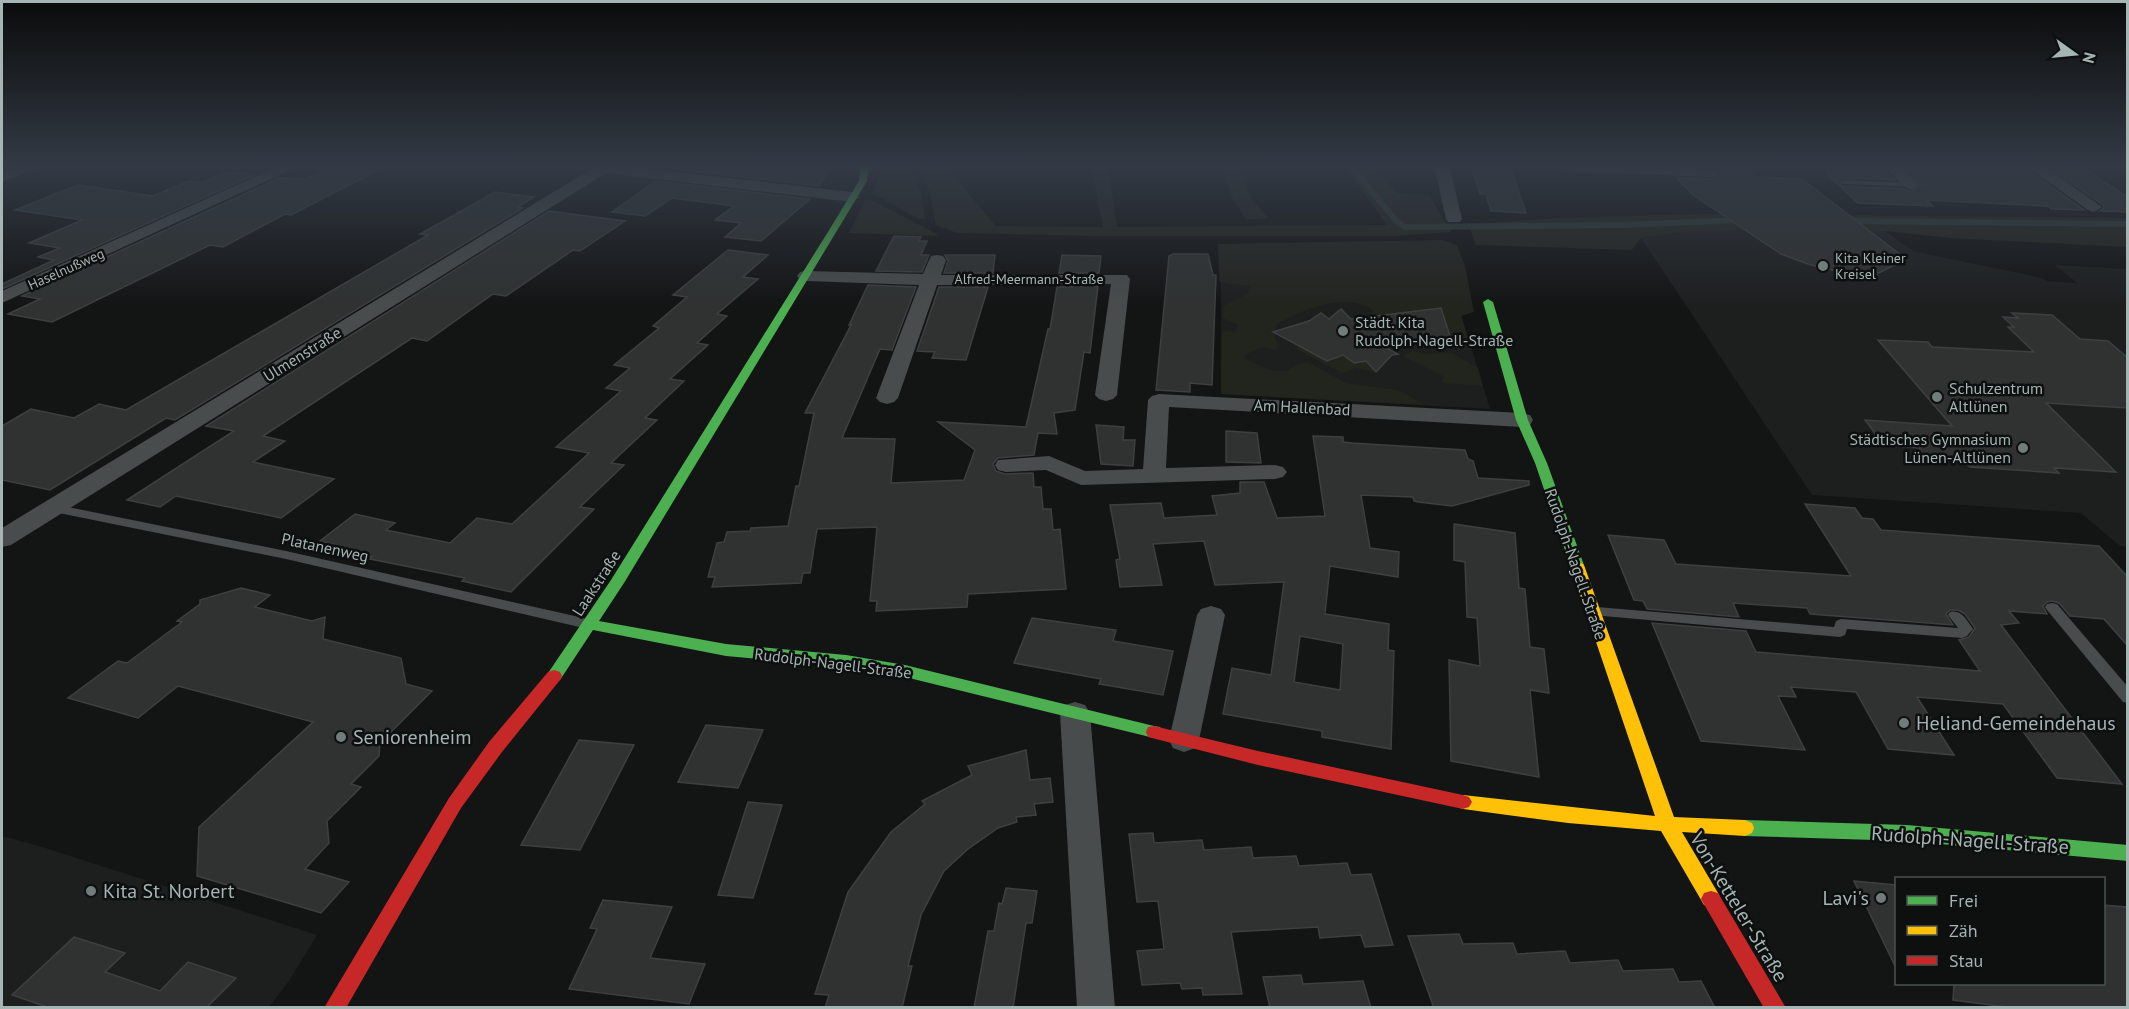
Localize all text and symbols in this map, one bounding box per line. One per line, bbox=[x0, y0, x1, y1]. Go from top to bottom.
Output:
north arrow bbox=[2045, 24, 2105, 84]
text: N bbox=[2078, 50, 2101, 66]
street label: Haselnußweg bbox=[25, 244, 107, 294]
place label: Kita Kleiner Kreisel bbox=[1835, 249, 1906, 283]
marker: Kita Kleiner Kreisel bbox=[1816, 259, 1830, 273]
street label: Alfred-Meermann-Straße bbox=[954, 270, 1104, 288]
place label: Städt. Kita Rudolph-Nagell-Straße bbox=[1355, 312, 1513, 350]
street label: Ulmenstraße bbox=[259, 322, 345, 386]
marker: Städt. Kita Rudolph-Nagell-Straße bbox=[1336, 324, 1350, 338]
place label: Schulzentrum Altlünen bbox=[1949, 378, 2043, 416]
marker: Schulzentrum Altlünen bbox=[1930, 390, 1944, 404]
street label: Am Hallenbad bbox=[1253, 394, 1351, 420]
place label: Städtisches Gymnasium Lünen-Altlünen bbox=[1849, 429, 2011, 467]
marker: Städtisches Gymnasium Lünen-Altlünen bbox=[2016, 441, 2030, 455]
street label: Rudolph-Nagell-Straße bbox=[1541, 486, 1611, 642]
street label: Platanenweg bbox=[280, 528, 370, 566]
street label: Laakstraße bbox=[567, 546, 625, 620]
street label: Rudolph-Nagell-Straße bbox=[753, 643, 913, 683]
place label: Heliand-Gemeindehaus bbox=[1916, 710, 2116, 736]
marker: Heliand-Gemeindehaus bbox=[1897, 716, 1911, 730]
place label: Seniorenheim bbox=[353, 724, 471, 750]
marker: Seniorenheim bbox=[334, 730, 348, 744]
street label: Rudolph-Nagell-Straße bbox=[1870, 820, 2070, 860]
street label: Von-Ketteler-Straße bbox=[1684, 827, 1794, 987]
legend bbox=[1895, 877, 2105, 985]
place label: Kita St. Norbert bbox=[103, 878, 235, 904]
marker: Kita St. Norbert bbox=[84, 884, 98, 898]
place label: Lavi's bbox=[1823, 885, 1869, 911]
text: Frei bbox=[1949, 889, 1978, 912]
marker: Lavi's bbox=[1874, 891, 1888, 905]
text: Zäh bbox=[1949, 919, 1978, 942]
text: Stau bbox=[1949, 949, 1983, 972]

